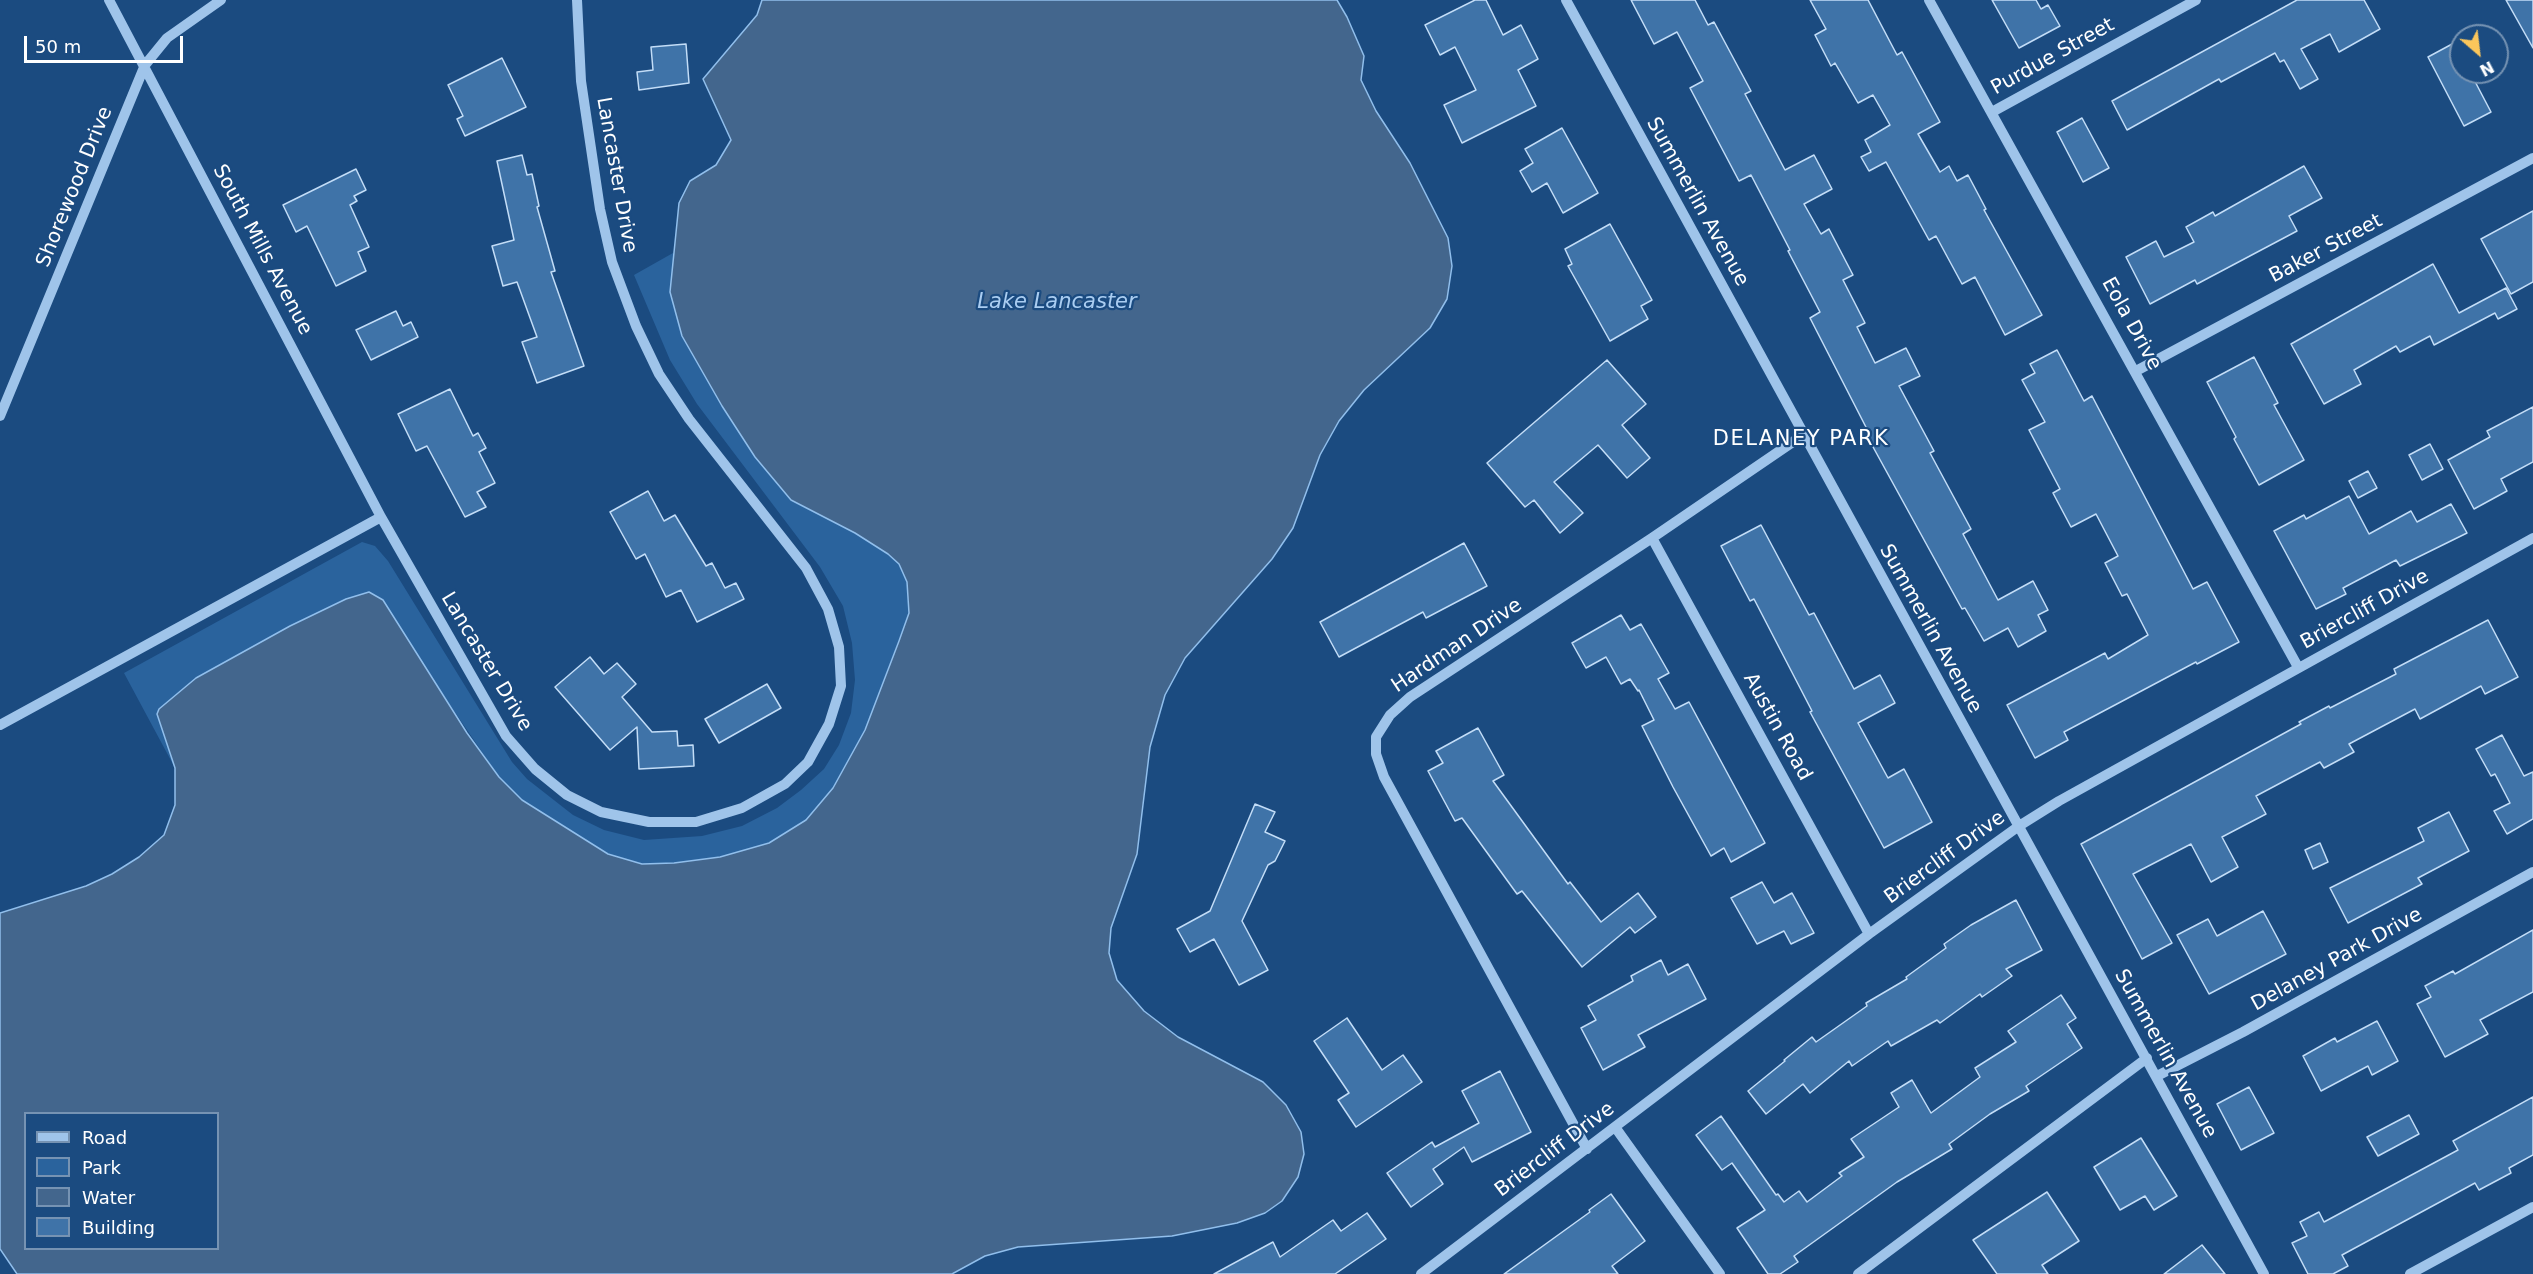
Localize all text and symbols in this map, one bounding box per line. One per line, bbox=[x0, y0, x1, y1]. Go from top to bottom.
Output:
street label: Purdue Street bbox=[1987, 13, 2119, 101]
scale bar bbox=[27, 24, 186, 62]
north arrow bbox=[2449, 24, 2509, 84]
text: 50 m bbox=[35, 36, 81, 57]
text: N bbox=[2476, 57, 2497, 80]
street label: Lancaster Drive bbox=[590, 95, 642, 255]
street label: Shorewood Drive bbox=[32, 103, 118, 271]
street label: Summerlin Avenue bbox=[1641, 113, 1753, 291]
street label: South Mills Avenue bbox=[207, 161, 317, 339]
street label: Baker Street bbox=[2265, 209, 2387, 289]
street label: Eola Drive bbox=[2096, 273, 2166, 375]
water label: Lake Lancaster bbox=[977, 290, 1137, 316]
district label: DELANEY PARK bbox=[1713, 427, 1889, 453]
street label: Summerlin Avenue bbox=[1874, 540, 1986, 718]
street label: Briercliff Drive bbox=[2297, 565, 2433, 655]
street label: Lancaster Drive bbox=[435, 588, 537, 736]
street label: Hardman Drive bbox=[1387, 594, 1527, 698]
street label: Austin Road bbox=[1738, 669, 1816, 785]
street label: Briercliff Drive bbox=[1880, 806, 2010, 910]
street label: Delaney Park Drive bbox=[2247, 903, 2427, 1017]
street label: Summerlin Avenue bbox=[2109, 965, 2221, 1143]
street label: Briercliff Drive bbox=[1491, 1097, 1619, 1203]
legend bbox=[24, 1112, 219, 1250]
text: Road bbox=[82, 1127, 127, 1148]
text: Park bbox=[82, 1157, 121, 1178]
text: Water bbox=[82, 1187, 135, 1208]
text: Building bbox=[82, 1217, 155, 1238]

